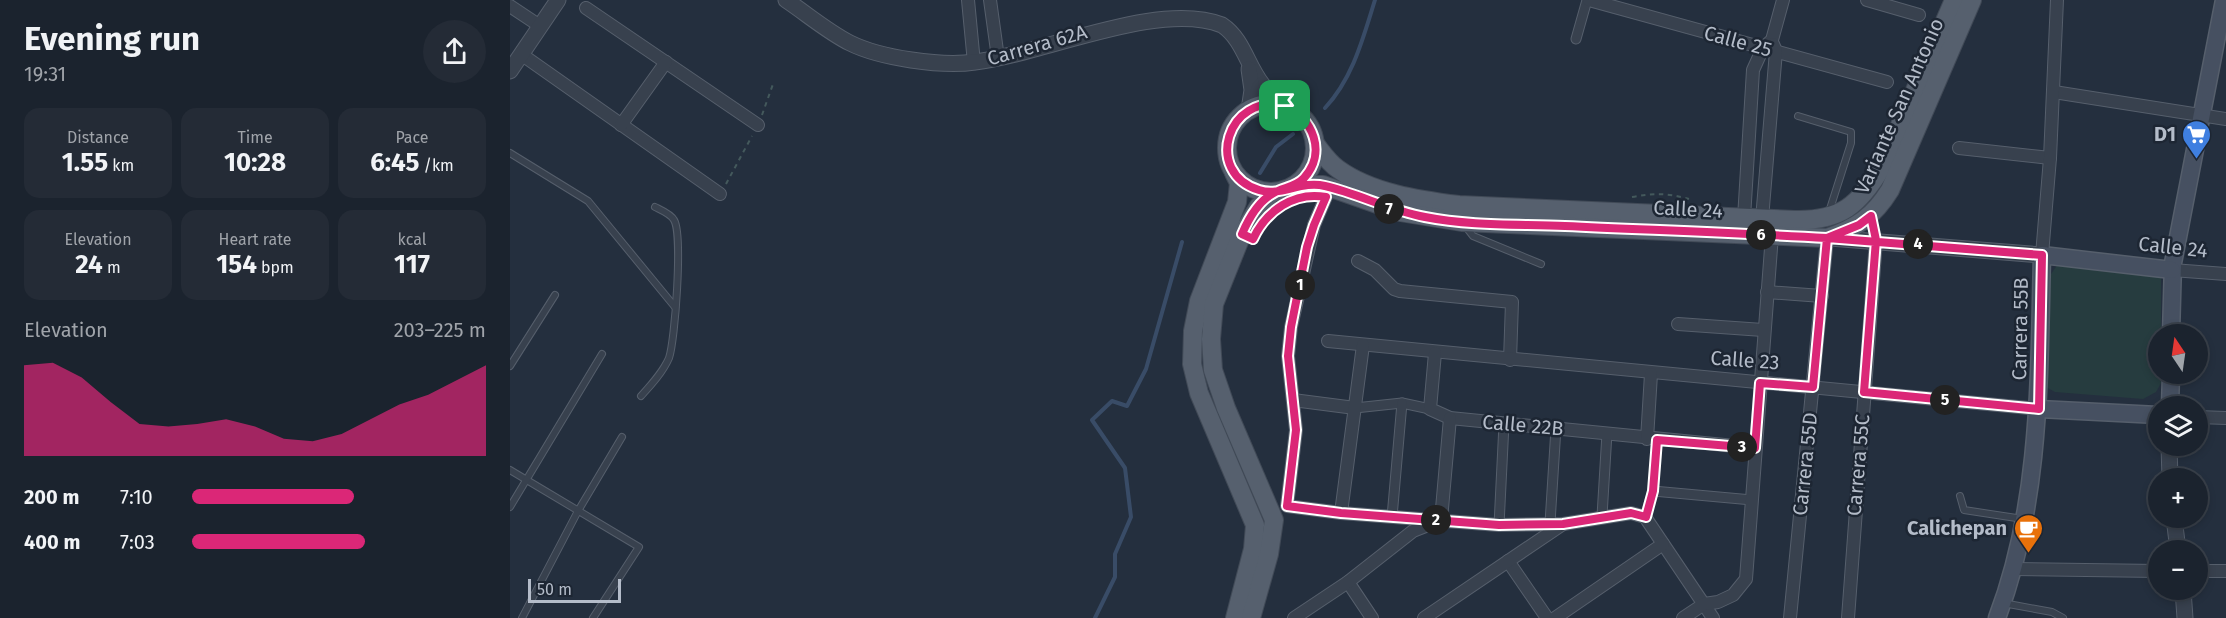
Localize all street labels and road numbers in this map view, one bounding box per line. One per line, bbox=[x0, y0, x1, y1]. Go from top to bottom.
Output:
street label: Variante San Antonio bbox=[1849, 14, 1949, 198]
street label: Carrera 62A bbox=[984, 19, 1090, 71]
street label: Calle 25 bbox=[1701, 20, 1775, 62]
street label: Calle 24 bbox=[1653, 195, 1724, 223]
street label: Calle 24 bbox=[2137, 231, 2209, 263]
street label: Carrera 55B bbox=[2007, 277, 2033, 381]
street label: Calle 23 bbox=[1710, 346, 1780, 374]
street label: Calle 22B bbox=[1481, 409, 1565, 441]
street label: Carrera 55D bbox=[1788, 411, 1822, 517]
street label: Carrera 55C bbox=[1842, 413, 1874, 517]

